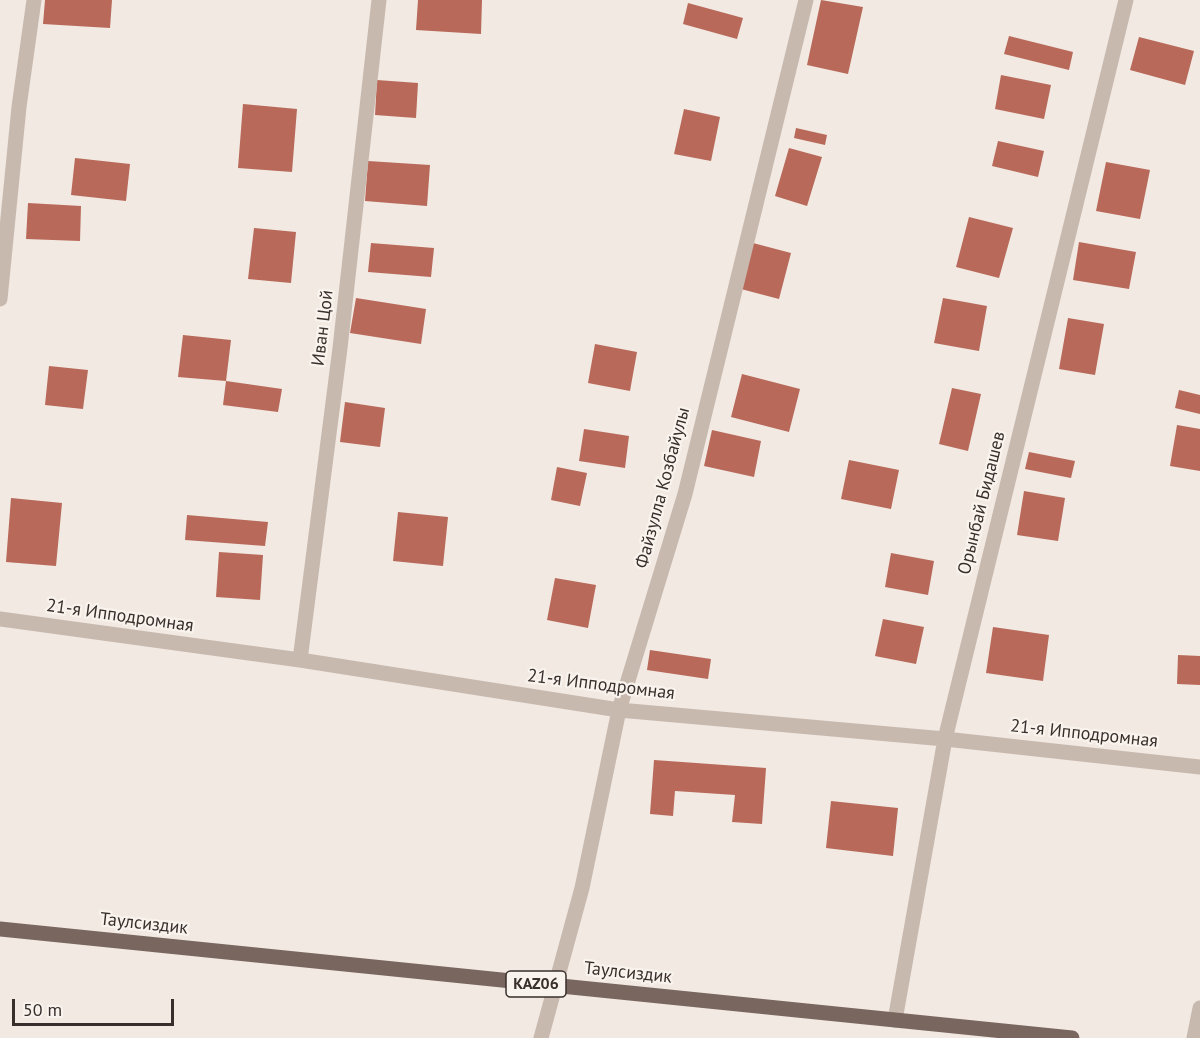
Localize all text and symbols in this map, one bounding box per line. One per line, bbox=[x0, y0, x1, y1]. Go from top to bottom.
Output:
street label: Иван Цой bbox=[308, 289, 338, 367]
street label: Файзулла Козбайулы bbox=[631, 405, 695, 571]
street label: Орынбай Бидашев bbox=[954, 429, 1010, 577]
street label: 21-я Ипподромная bbox=[45, 595, 195, 637]
street label: 21-я Ипподромная bbox=[526, 665, 676, 705]
street label: 21-я Ипподромная bbox=[1009, 716, 1159, 752]
street label: Таулсиздик bbox=[99, 909, 189, 939]
street label: Таулсиздик bbox=[583, 958, 673, 988]
road number: KAZ06 bbox=[506, 971, 566, 997]
scale bar bbox=[15, 987, 177, 1025]
text: 50 m bbox=[23, 998, 62, 1021]

